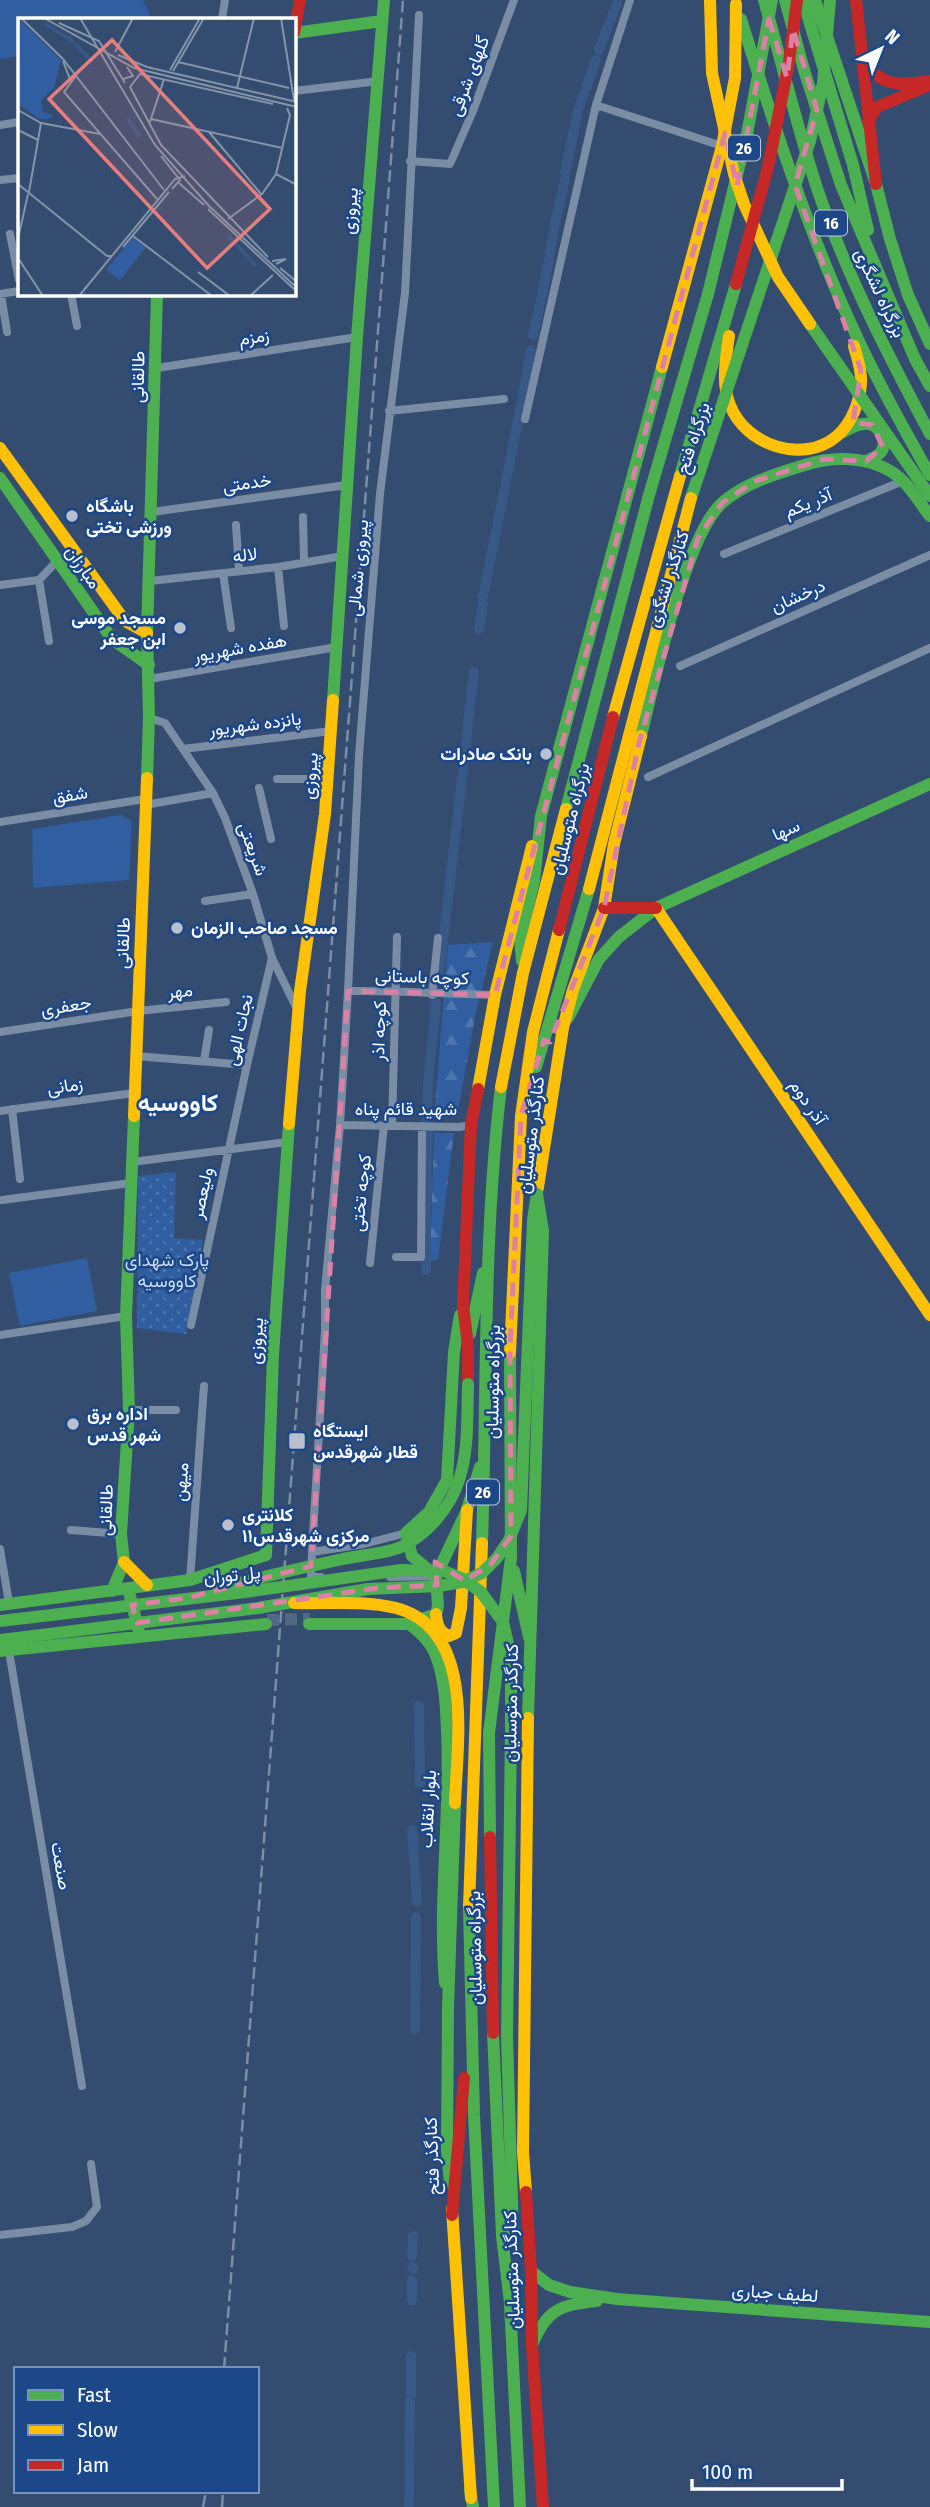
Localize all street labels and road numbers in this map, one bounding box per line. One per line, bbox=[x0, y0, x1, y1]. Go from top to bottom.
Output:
street label: گلهای شرقی bbox=[444, 33, 494, 119]
road number: 26 bbox=[728, 136, 760, 160]
street label: پیروزی bbox=[337, 187, 364, 235]
road number: 16 bbox=[815, 210, 847, 236]
street label: بزرگراه لشگری bbox=[850, 245, 910, 341]
street label: زمزم bbox=[237, 324, 271, 351]
street label: طالقانی bbox=[127, 351, 149, 403]
street label: بزرگراه فتح bbox=[671, 399, 716, 477]
street label: خدمتی bbox=[221, 469, 273, 497]
street label: آذر یکم bbox=[781, 483, 837, 523]
street label: پیروزی شمالی bbox=[343, 519, 374, 617]
street label: کنارگذر لشگری bbox=[642, 528, 694, 630]
street label: مبارزان bbox=[60, 541, 106, 593]
street label: لاله bbox=[232, 543, 258, 567]
street label: درخشان bbox=[767, 574, 829, 618]
street label: هفده شهریور bbox=[191, 629, 288, 667]
street label: پانزده شهریور bbox=[206, 707, 303, 742]
street label: پیروزی bbox=[297, 752, 324, 800]
street label: بزرگراه متوسلیان bbox=[545, 761, 595, 877]
street label: شفق bbox=[51, 781, 89, 809]
street label: سها bbox=[769, 814, 803, 846]
street label: شریعتی bbox=[233, 819, 273, 879]
street label: طالقانی bbox=[111, 917, 135, 969]
street label: کوچه باستانی bbox=[374, 964, 469, 991]
street label: مهر bbox=[165, 979, 194, 1003]
street label: جعفری bbox=[39, 991, 93, 1021]
street label: نجات الهی bbox=[220, 992, 258, 1068]
street label: کوچه اذر bbox=[367, 1000, 392, 1063]
street label: زمانی bbox=[46, 1073, 84, 1099]
street label: کنارگذر متوسلیان bbox=[513, 1075, 549, 1195]
street label: آذر دوم bbox=[784, 1075, 832, 1131]
street label: شهید قائم پناه bbox=[355, 1098, 457, 1121]
street label: کوچه تختی bbox=[346, 1153, 377, 1233]
street label: ولیعصر bbox=[186, 1165, 218, 1222]
street label: پیروزی bbox=[244, 1317, 269, 1365]
street label: بزرگراه متوسلیان bbox=[481, 1325, 505, 1439]
street label: میهن bbox=[169, 1462, 193, 1502]
road number: 26 bbox=[467, 1480, 499, 1504]
street label: طالقانی bbox=[94, 1484, 118, 1536]
street label: پل توران bbox=[202, 1561, 262, 1590]
street label: کنارگذر متوسلیان bbox=[499, 1644, 523, 1762]
street label: بلوار انقلاب bbox=[415, 1769, 441, 1849]
street label: صنعت bbox=[46, 1840, 76, 1892]
street label: بزرگراه متوسلیان bbox=[463, 1891, 487, 2005]
street label: کنارگذر فتح bbox=[420, 2116, 445, 2196]
street label: کنارگذر متوسلیان bbox=[499, 2210, 525, 2330]
street label: لطیف جباری bbox=[731, 2279, 819, 2307]

